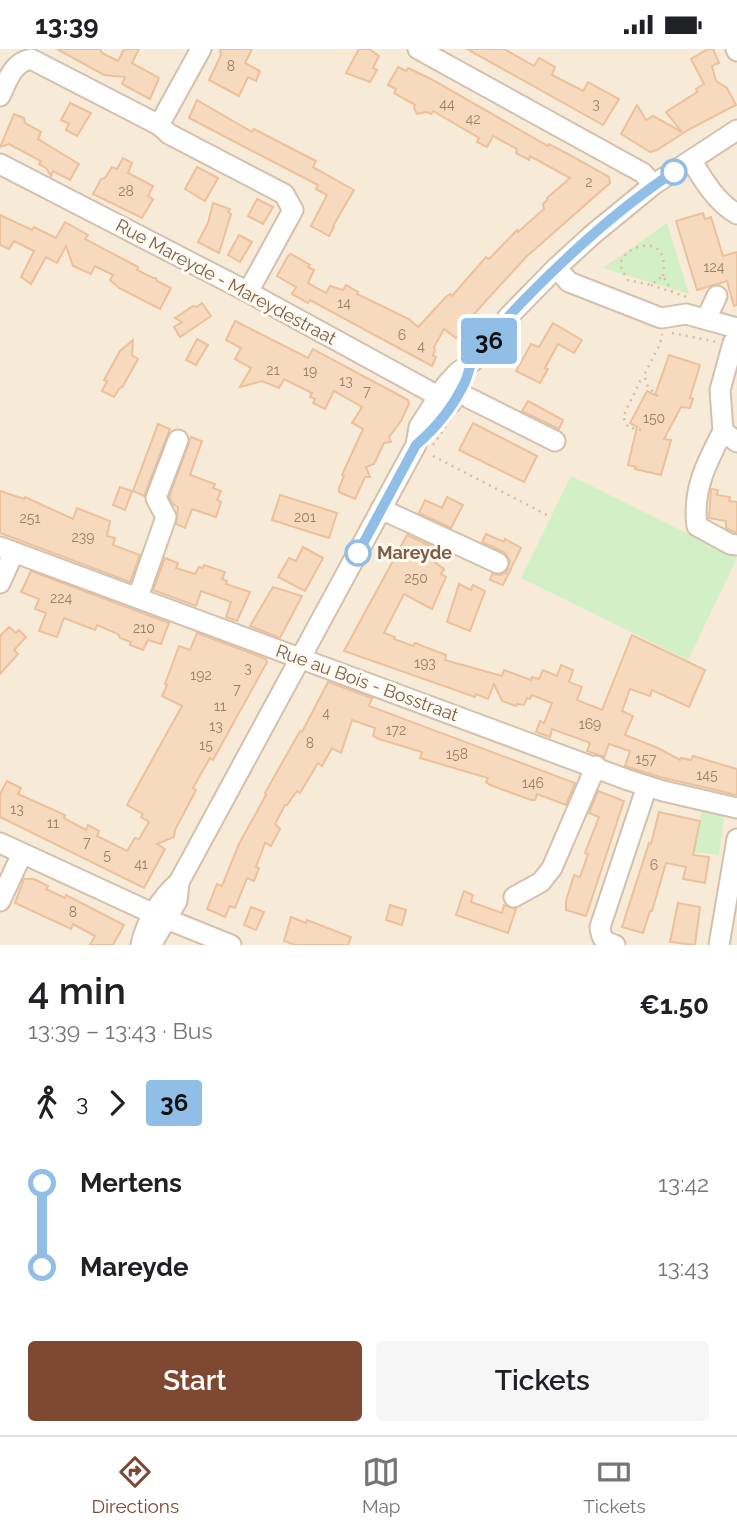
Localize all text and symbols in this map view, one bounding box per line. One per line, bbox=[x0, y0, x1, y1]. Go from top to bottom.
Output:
text: 13:39 bbox=[35, 10, 99, 40]
house number: 8 bbox=[227, 58, 235, 74]
house number: 44 bbox=[439, 96, 455, 112]
house number: 3 bbox=[592, 96, 600, 112]
house number: 42 bbox=[466, 111, 480, 127]
unlabelled marker bbox=[661, 159, 687, 185]
house number: 2 bbox=[585, 174, 593, 190]
house number: 28 bbox=[118, 183, 134, 199]
street label: Rue Mareyde - Mareydestraat bbox=[112, 214, 340, 349]
house number: 124 bbox=[704, 259, 725, 275]
house number: 14 bbox=[337, 295, 351, 311]
line badge: 36 bbox=[458, 318, 520, 364]
text: 36 bbox=[475, 326, 503, 355]
house number: 6 bbox=[398, 327, 406, 343]
house number: 4 bbox=[417, 338, 425, 354]
house number: 21 bbox=[266, 362, 280, 378]
house number: 19 bbox=[303, 363, 317, 379]
house number: 13 bbox=[339, 373, 353, 389]
house number: 7 bbox=[363, 383, 371, 399]
house number: 150 bbox=[643, 410, 665, 426]
house number: 201 bbox=[294, 509, 316, 525]
house number: 251 bbox=[20, 510, 40, 526]
house number: 239 bbox=[72, 529, 94, 545]
marker: Mareyde bbox=[345, 540, 371, 566]
place label: Mareyde bbox=[377, 542, 452, 563]
house number: 250 bbox=[404, 570, 428, 586]
house number: 224 bbox=[50, 590, 72, 606]
house number: 210 bbox=[133, 620, 155, 636]
street label: Rue au Bois - Bosstraat bbox=[273, 640, 461, 725]
house number: 193 bbox=[414, 655, 436, 671]
house number: 3 bbox=[244, 660, 252, 676]
house number: 192 bbox=[190, 667, 212, 683]
house number: 7 bbox=[233, 681, 241, 697]
house number: 11 bbox=[214, 698, 226, 714]
house number: 4 bbox=[322, 705, 330, 721]
house number: 169 bbox=[579, 716, 601, 732]
house number: 13 bbox=[209, 718, 223, 734]
house number: 172 bbox=[386, 722, 406, 738]
house number: 8 bbox=[306, 735, 314, 751]
house number: 15 bbox=[199, 737, 213, 753]
house number: 158 bbox=[446, 746, 468, 762]
house number: 157 bbox=[635, 751, 657, 767]
house number: 145 bbox=[696, 767, 718, 783]
house number: 146 bbox=[522, 775, 544, 791]
house number: 13 bbox=[10, 801, 24, 817]
house number: 11 bbox=[47, 815, 59, 831]
house number: 7 bbox=[83, 834, 91, 850]
house number: 5 bbox=[103, 847, 111, 863]
house number: 41 bbox=[134, 856, 148, 872]
house number: 6 bbox=[650, 857, 658, 873]
house number: 8 bbox=[69, 904, 77, 920]
text: 4 min bbox=[28, 968, 126, 1013]
text: €1.50 bbox=[639, 990, 709, 1020]
text: 13:39 – 13:43 · Bus bbox=[28, 1017, 213, 1044]
icon: walk bbox=[28, 1084, 66, 1122]
icon: forward bbox=[98, 1084, 136, 1122]
text: 36 bbox=[160, 1088, 188, 1117]
text: 3 bbox=[76, 1089, 88, 1116]
text: Mertens bbox=[80, 1168, 182, 1198]
text: 13:42 bbox=[658, 1170, 709, 1197]
text: Mareyde bbox=[80, 1252, 189, 1282]
text: 13:43 bbox=[658, 1254, 709, 1281]
button: Start bbox=[28, 1341, 362, 1421]
button: Tickets bbox=[376, 1341, 709, 1421]
tab: Directions bbox=[91, 1453, 179, 1517]
tab: Map bbox=[362, 1453, 401, 1517]
tab: Tickets bbox=[583, 1453, 646, 1517]

